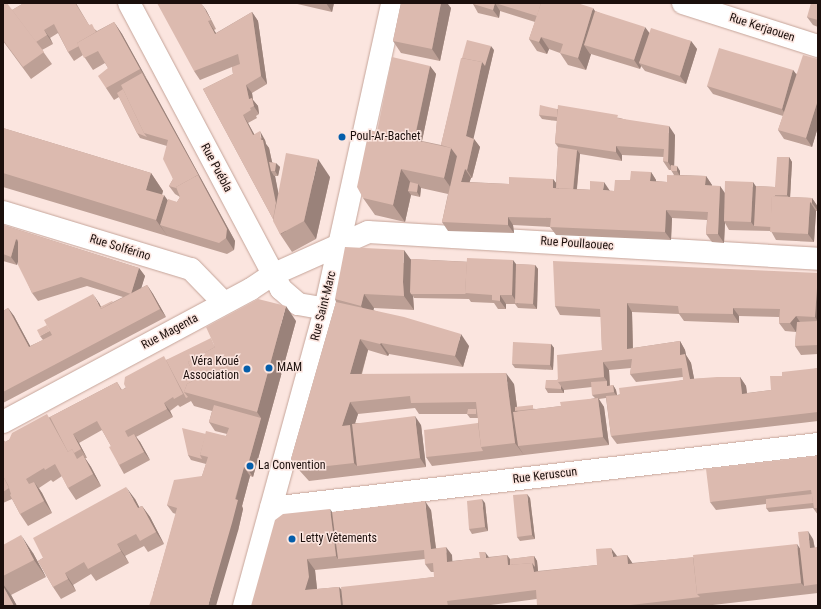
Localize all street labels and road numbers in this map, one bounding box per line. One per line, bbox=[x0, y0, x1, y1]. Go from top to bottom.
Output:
street label: Rue Kerjaouen bbox=[727, 11, 797, 45]
street label: Rue Puébla bbox=[197, 141, 235, 195]
street label: Rue Solférino bbox=[88, 232, 152, 264]
street label: Rue Poullaouec bbox=[540, 234, 614, 254]
street label: Rue Saint-Marc bbox=[308, 270, 340, 342]
street label: Rue Magenta bbox=[139, 311, 201, 353]
street label: Rue Keruscun bbox=[512, 465, 578, 487]

